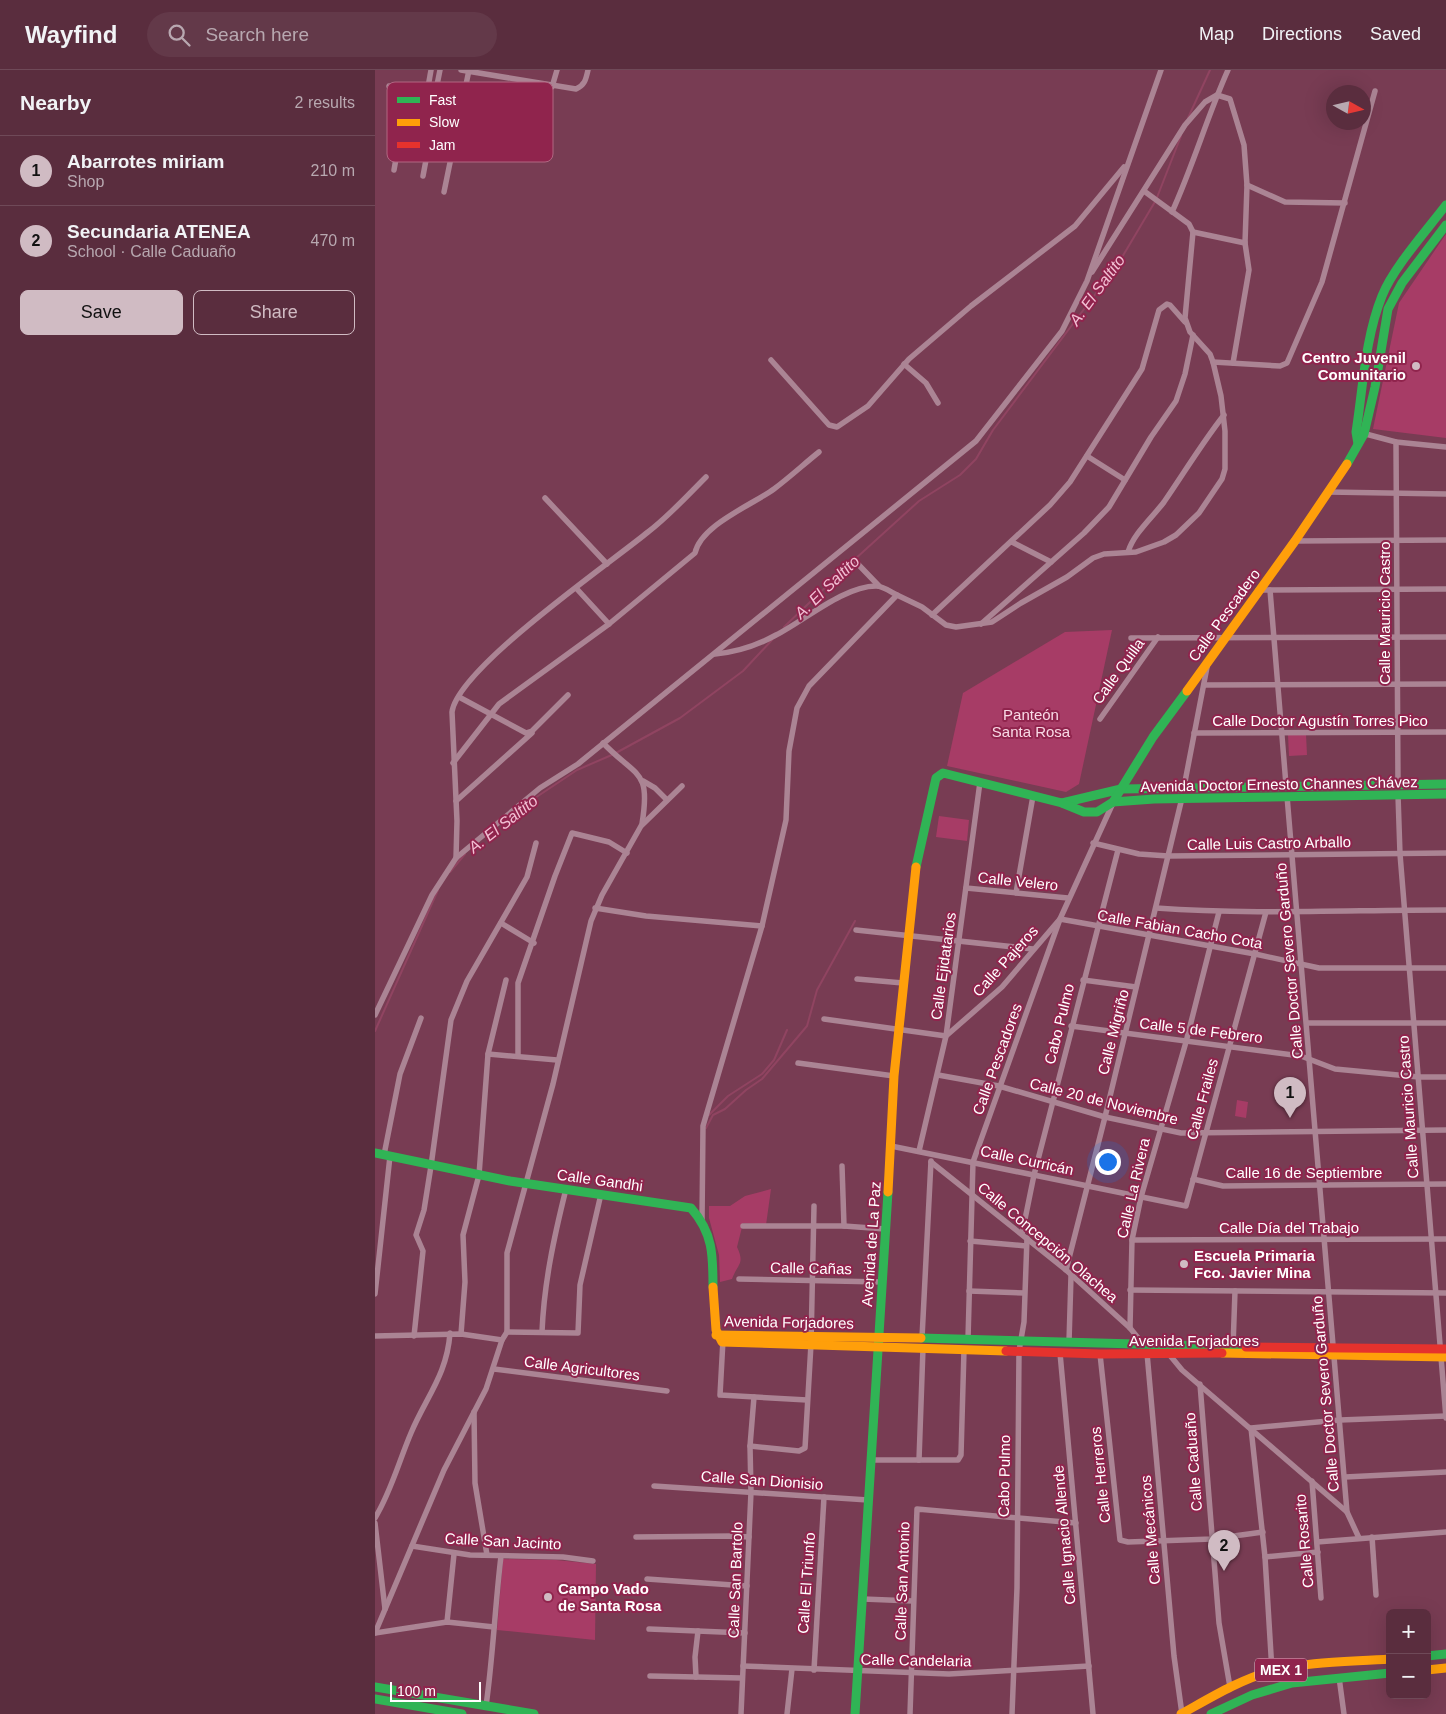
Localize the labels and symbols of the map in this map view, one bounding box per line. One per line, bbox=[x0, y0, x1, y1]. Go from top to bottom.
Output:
legend bbox=[387, 82, 553, 162]
north arrow bbox=[1326, 85, 1371, 130]
text: Fast bbox=[429, 92, 456, 108]
text: Slow bbox=[429, 114, 460, 130]
text: Jam bbox=[429, 137, 455, 153]
water label: A. El Saltito bbox=[1065, 251, 1128, 329]
place label: Centro Juvenil Comunitario bbox=[1302, 349, 1406, 383]
marker: Centro Juvenil Comunitario bbox=[1410, 360, 1422, 372]
street label: Calle Mauricio Castro bbox=[1376, 541, 1393, 685]
water label: A. El Saltito bbox=[791, 552, 863, 623]
street label: Calle Pescadero bbox=[1185, 565, 1263, 665]
street label: Calle Quilla bbox=[1089, 634, 1148, 707]
park label: Panteón Santa Rosa bbox=[992, 706, 1071, 740]
street label: Calle Doctor Agustín Torres Pico bbox=[1212, 712, 1428, 729]
street label: Avenida Doctor Ernesto Channes Chávez bbox=[1140, 773, 1418, 795]
water label: A. El Saltito bbox=[464, 792, 541, 857]
street label: Calle Luis Castro Arballo bbox=[1187, 833, 1351, 853]
street label: Calle Doctor Severo Garduño bbox=[1272, 862, 1306, 1060]
street label: Calle Velero bbox=[977, 868, 1059, 894]
street label: Calle Fabian Cacho Cota bbox=[1096, 906, 1265, 952]
street label: Calle Ejidatarios bbox=[927, 911, 959, 1021]
street label: Calle Pajeros bbox=[969, 922, 1041, 1000]
street label: Cabo Pulmo bbox=[1041, 982, 1077, 1066]
street label: Calle Migriño bbox=[1094, 987, 1132, 1077]
street label: Calle Pescadores bbox=[969, 1001, 1025, 1117]
street label: Calle 5 de Febrero bbox=[1138, 1014, 1264, 1046]
street label: Calle Mauricio Castro bbox=[1395, 1035, 1421, 1179]
street label: Calle Frailes bbox=[1183, 1057, 1221, 1141]
street label: Calle 20 de Noviembre bbox=[1028, 1074, 1180, 1128]
pin: 1 bbox=[1274, 1077, 1306, 1118]
street label: Calle La Rivera bbox=[1113, 1135, 1153, 1240]
street label: Calle Curricán bbox=[979, 1142, 1075, 1178]
your location bbox=[1095, 1149, 1121, 1175]
street label: Calle 16 de Septiembre bbox=[1226, 1164, 1382, 1181]
street label: Calle Gandhi bbox=[556, 1166, 644, 1194]
street label: Calle Concepción Olachea bbox=[975, 1178, 1122, 1306]
street label: Avenida de La Paz bbox=[858, 1181, 884, 1307]
street label: Calle Día del Trabajo bbox=[1219, 1219, 1359, 1236]
place label: Escuela Primaria Fco. Javier Mina bbox=[1194, 1247, 1316, 1281]
marker: Escuela Primaria Fco. Javier Mina bbox=[1178, 1258, 1190, 1270]
street label: Calle Cañas bbox=[770, 1259, 852, 1277]
street label: Calle Doctor Severo Garduño bbox=[1308, 1295, 1342, 1493]
street label: Avenida Forjadores bbox=[724, 1312, 854, 1332]
street label: Avenida Forjadores bbox=[1129, 1332, 1259, 1349]
street label: Calle Agricultores bbox=[523, 1352, 641, 1384]
street label: Calle Caduaño bbox=[1181, 1412, 1205, 1512]
street label: Calle Herreros bbox=[1086, 1426, 1114, 1524]
street label: Cabo Pulmo bbox=[995, 1435, 1013, 1517]
street label: Calle Ignacio Allende bbox=[1049, 1464, 1079, 1606]
street label: Calle San Dionisio bbox=[700, 1467, 824, 1493]
street label: Calle Mecánicos bbox=[1137, 1474, 1163, 1586]
street label: Calle Rosarito bbox=[1291, 1493, 1317, 1589]
street label: Calle San Bartolo bbox=[724, 1521, 746, 1639]
street label: Calle San Antonio bbox=[891, 1521, 913, 1641]
street label: Calle San Jacinto bbox=[444, 1529, 562, 1553]
pin: 2 bbox=[1208, 1530, 1240, 1571]
street label: Calle El Triunfo bbox=[794, 1532, 818, 1634]
place label: Campo Vado de Santa Rosa bbox=[558, 1580, 662, 1614]
marker: Campo Vado de Santa Rosa bbox=[542, 1591, 554, 1603]
street label: Calle Candelaria bbox=[860, 1651, 972, 1669]
road number: MEX 1 bbox=[1255, 1658, 1307, 1682]
scale bar bbox=[390, 1679, 481, 1702]

